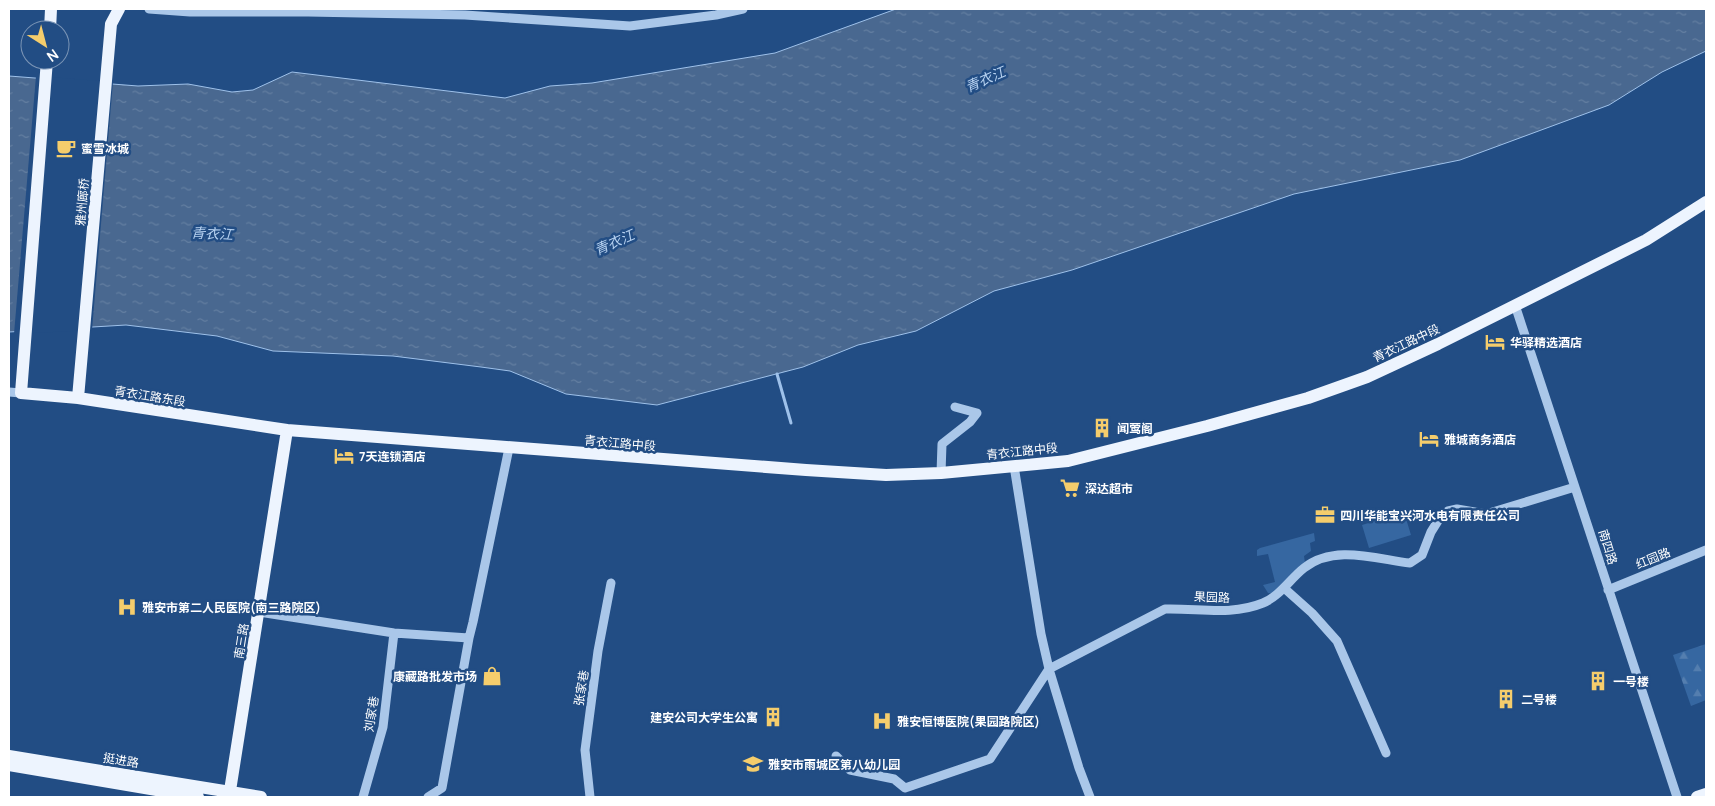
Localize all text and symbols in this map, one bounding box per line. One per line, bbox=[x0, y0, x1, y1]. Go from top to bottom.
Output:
north arrow bbox=[20, 20, 70, 70]
text: N bbox=[43, 45, 63, 67]
water label: 青衣江 bbox=[962, 61, 1010, 96]
cafe icon: 蜜雪冰城 bbox=[55, 137, 77, 159]
place label: 蜜雪冰城 bbox=[81, 140, 129, 157]
street label: 雅州廊桥 bbox=[71, 177, 93, 227]
water label: 青衣江 bbox=[191, 222, 235, 244]
water label: 青衣江 bbox=[591, 224, 639, 259]
street label: 青衣江路中段 bbox=[1370, 320, 1442, 366]
hotel icon: 华驿精选酒店 bbox=[1484, 331, 1506, 353]
place label: 华驿精选酒店 bbox=[1510, 334, 1582, 351]
street label: 青衣江路东段 bbox=[113, 382, 187, 410]
building icon: 闻莺阁 bbox=[1091, 417, 1113, 439]
place label: 闻莺阁 bbox=[1117, 420, 1153, 437]
hotel icon: 雅城商务酒店 bbox=[1418, 428, 1440, 450]
street label: 青衣江路中段 bbox=[583, 431, 657, 455]
place label: 雅城商务酒店 bbox=[1444, 431, 1516, 448]
street label: 青衣江路中段 bbox=[985, 439, 1059, 463]
hotel icon: 7天连锁酒店 bbox=[333, 445, 355, 467]
place label: 7天连锁酒店 bbox=[359, 448, 425, 465]
supermarket icon: 深达超市 bbox=[1059, 477, 1081, 499]
place label: 深达超市 bbox=[1085, 480, 1133, 497]
office icon: 四川华能宝兴河水电有限责任公司 bbox=[1314, 504, 1336, 526]
place label: 四川华能宝兴河水电有限责任公司 bbox=[1340, 507, 1520, 524]
street label: 南四路 bbox=[1595, 527, 1621, 567]
street label: 红园路 bbox=[1633, 543, 1673, 573]
street label: 果园路 bbox=[1194, 588, 1230, 606]
hospital icon: 雅安市第二人民医院(南三路院区) bbox=[116, 596, 138, 618]
place label: 雅安市第二人民医院(南三路院区) bbox=[142, 599, 321, 616]
street label: 南三路 bbox=[230, 622, 252, 660]
shop icon: 康藏路批发市场 bbox=[481, 665, 503, 687]
place label: 康藏路批发市场 bbox=[393, 668, 477, 685]
street label: 张家巷 bbox=[570, 669, 592, 707]
building icon: 一号楼 bbox=[1587, 670, 1609, 692]
place label: 一号楼 bbox=[1613, 673, 1649, 690]
building icon: 二号楼 bbox=[1495, 688, 1517, 710]
place label: 二号楼 bbox=[1521, 691, 1557, 708]
street label: 刘家巷 bbox=[360, 695, 382, 733]
building icon: 建安公司大学生公寓 bbox=[762, 706, 784, 728]
place label: 建安公司大学生公寓 bbox=[650, 709, 758, 726]
hospital icon: 雅安恒博医院(果园路院区) bbox=[871, 710, 893, 732]
place label: 雅安恒博医院(果园路院区) bbox=[897, 713, 1040, 730]
street label: 挺进路 bbox=[102, 749, 140, 771]
school or university icon: 雅安市雨城区第八幼儿园 bbox=[742, 753, 764, 775]
place label: 雅安市雨城区第八幼儿园 bbox=[768, 756, 900, 773]

